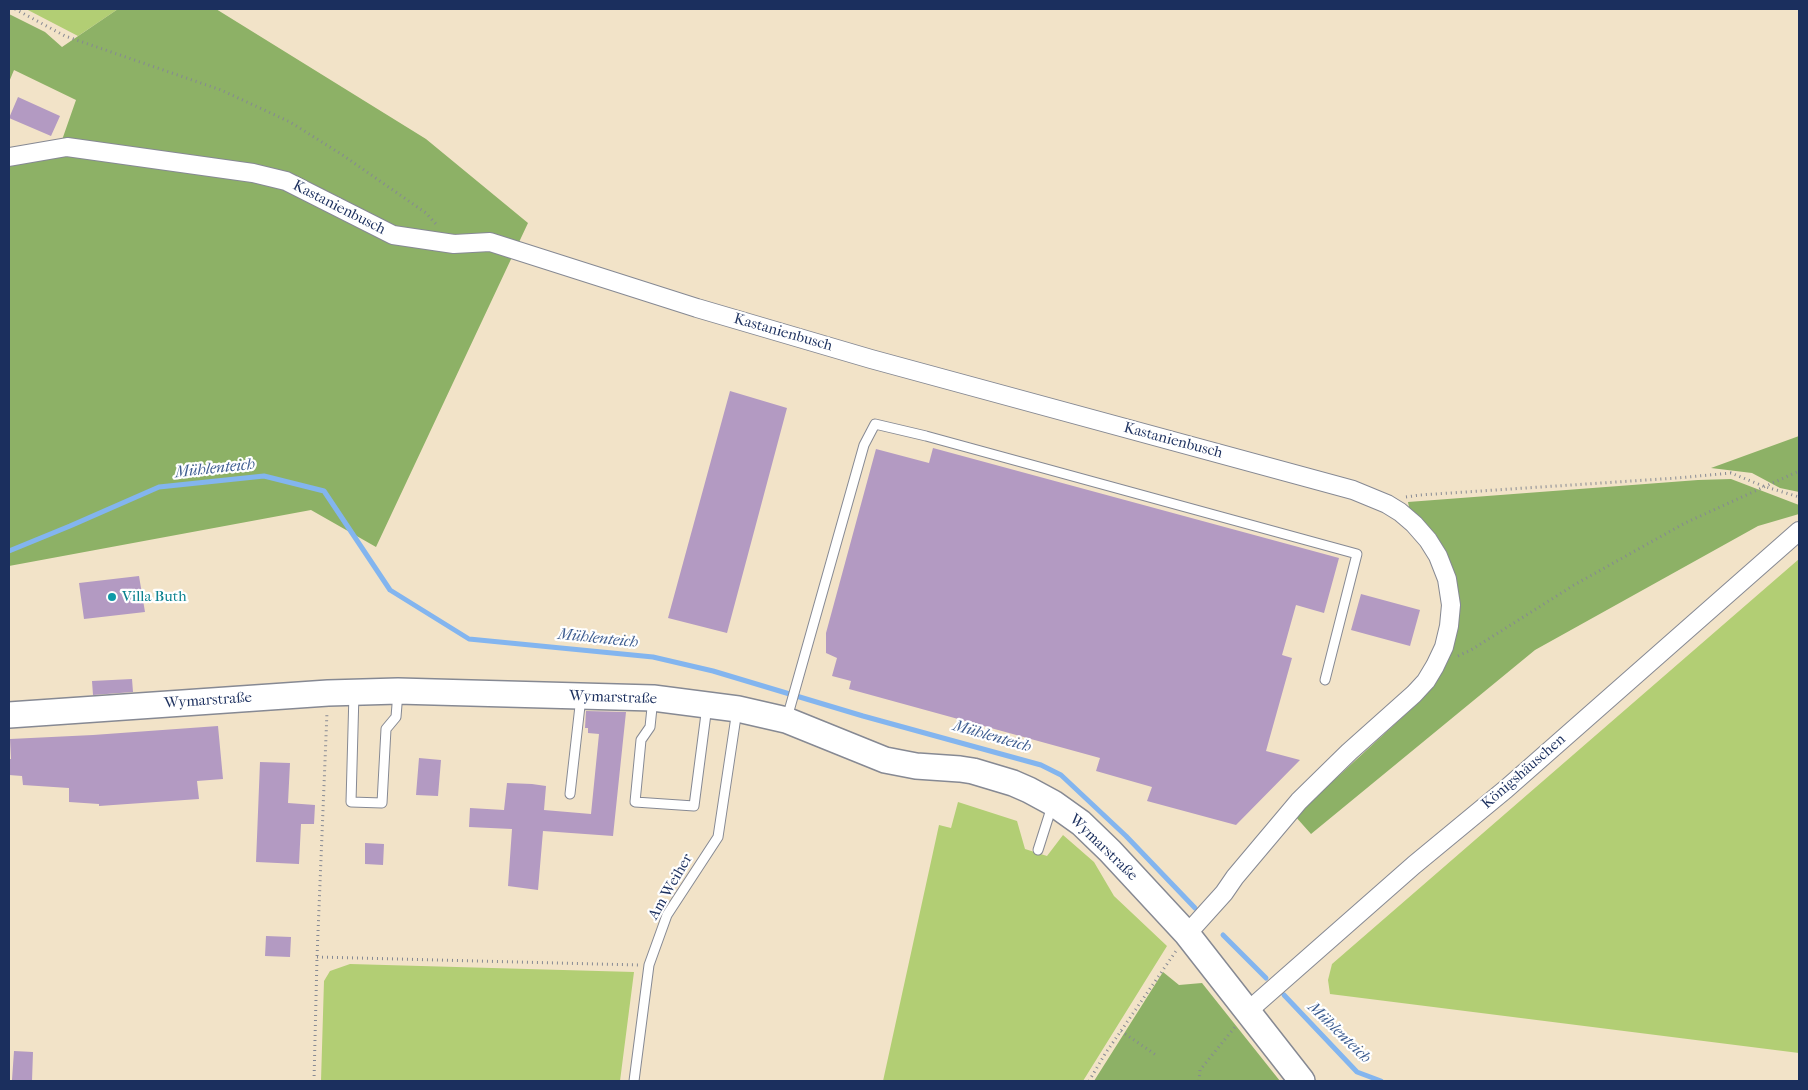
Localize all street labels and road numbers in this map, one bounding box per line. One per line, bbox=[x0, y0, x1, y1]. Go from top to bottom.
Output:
street label: Kastanienbusch bbox=[290, 177, 388, 239]
street label: Kastanienbusch bbox=[732, 310, 834, 356]
street label: Kastanienbusch bbox=[1122, 419, 1224, 463]
street label: Wymarstraße bbox=[569, 687, 657, 709]
street label: Wymarstraße bbox=[164, 689, 252, 713]
street label: Königshäuschen bbox=[1478, 731, 1570, 813]
street label: Wymarstraße bbox=[1065, 811, 1141, 885]
street label: Am Weiher bbox=[645, 851, 697, 923]

